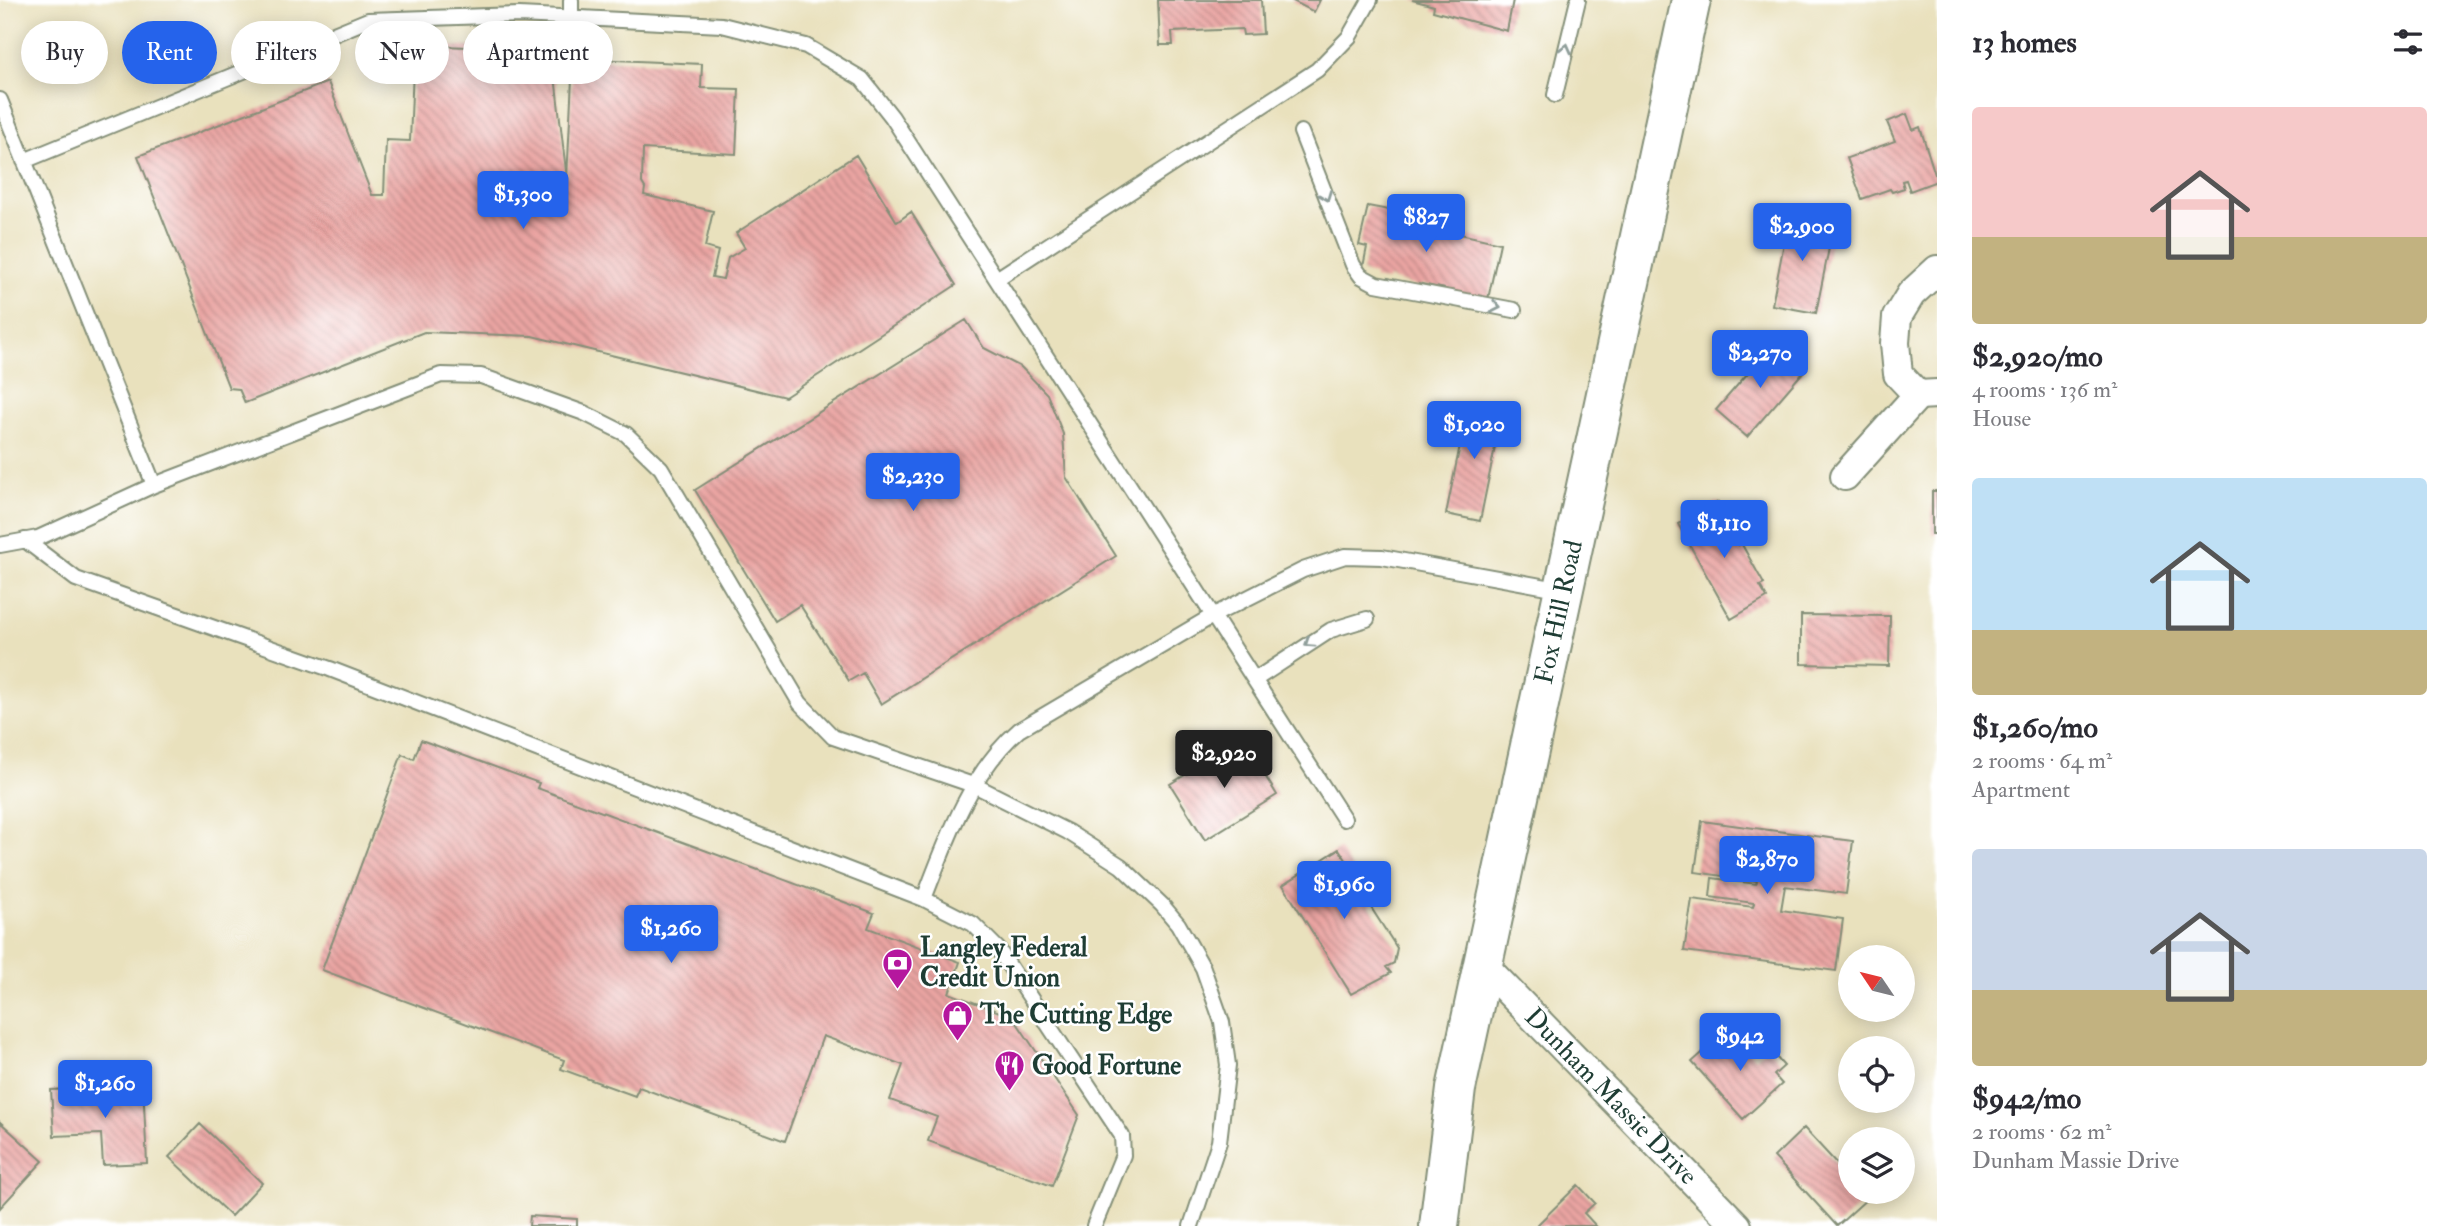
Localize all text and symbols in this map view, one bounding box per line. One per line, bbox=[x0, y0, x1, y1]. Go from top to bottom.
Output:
chip: Buy bbox=[21, 21, 108, 84]
chip: Rent bbox=[122, 21, 217, 84]
chip: Filters bbox=[231, 21, 341, 84]
chip: New bbox=[355, 21, 449, 84]
chip: Apartment bbox=[463, 21, 613, 84]
icon: filters bbox=[2389, 23, 2427, 61]
text: 13 homes bbox=[1972, 24, 2077, 61]
one-way arrow bbox=[1558, 42, 1572, 54]
icon: home bbox=[2137, 152, 2263, 278]
pin: $1,300 bbox=[466, 172, 580, 231]
text: $1,300 bbox=[493, 179, 553, 208]
one-way arrow bbox=[1318, 189, 1332, 201]
pin: $827 bbox=[1385, 194, 1467, 254]
text: $827 bbox=[1403, 202, 1449, 231]
pin: $2,900 bbox=[1745, 204, 1859, 263]
text: $2,900 bbox=[1769, 211, 1835, 240]
one-way arrow bbox=[1490, 299, 1502, 314]
pin: $2,270 bbox=[1703, 330, 1817, 390]
text: $2,270 bbox=[1728, 338, 1792, 367]
text: $2,920/mo bbox=[1972, 338, 2103, 375]
text: 4 rooms · 136 m² bbox=[1972, 375, 2118, 404]
pin: $1,020 bbox=[1417, 402, 1531, 461]
text: House bbox=[1972, 404, 2031, 433]
text: $1,020 bbox=[1443, 409, 1505, 438]
pin: $2,230 bbox=[856, 454, 970, 513]
text: $2,230 bbox=[882, 461, 944, 490]
pin: $1,110 bbox=[1667, 500, 1781, 560]
text: $1,110 bbox=[1697, 508, 1751, 537]
icon: home bbox=[2137, 523, 2263, 649]
street label: Fox Hill Road bbox=[1528, 537, 1590, 687]
one-way arrow bbox=[1304, 635, 1317, 647]
text: $1,260/mo bbox=[1972, 709, 2098, 746]
pin: $2,920 bbox=[1167, 730, 1281, 790]
text: $2,920 bbox=[1191, 738, 1257, 767]
text: 2 rooms · 64 m² bbox=[1972, 746, 2112, 775]
text: Apartment bbox=[1972, 775, 2070, 804]
pin: $2,870 bbox=[1710, 836, 1824, 896]
text: $2,870 bbox=[1735, 844, 1799, 873]
pin: $1,960 bbox=[1287, 862, 1401, 921]
text: $1,960 bbox=[1313, 869, 1375, 898]
icon: home bbox=[2137, 894, 2263, 1020]
pin: $1,260 bbox=[614, 906, 728, 965]
text: $1,260 bbox=[640, 913, 702, 942]
place label: Langley Federal Credit Union bbox=[920, 932, 1088, 994]
north arrow bbox=[1838, 945, 1914, 1022]
map controls bbox=[1838, 945, 1915, 1204]
bank icon: Langley Federal Credit Union bbox=[880, 946, 914, 990]
shop icon: The Cutting Edge bbox=[940, 998, 974, 1042]
place label: The Cutting Edge bbox=[979, 999, 1172, 1032]
street label: Dunham Massie Drive bbox=[1518, 1001, 1704, 1192]
pin: $942 bbox=[1699, 1014, 1781, 1073]
text: $942 bbox=[1716, 1021, 1764, 1050]
button: locate bbox=[1838, 1036, 1915, 1113]
restaurant icon: Good Fortune bbox=[992, 1049, 1026, 1093]
place label: Good Fortune bbox=[1032, 1050, 1181, 1082]
pin: $1,260 bbox=[48, 1060, 162, 1120]
text: $1,260 bbox=[74, 1068, 136, 1097]
text: $942/mo bbox=[1972, 1080, 2081, 1117]
text: 2 rooms · 62 m² bbox=[1972, 1117, 2111, 1146]
button: layers bbox=[1838, 1127, 1915, 1204]
text: Dunham Massie Drive bbox=[1972, 1146, 2179, 1175]

